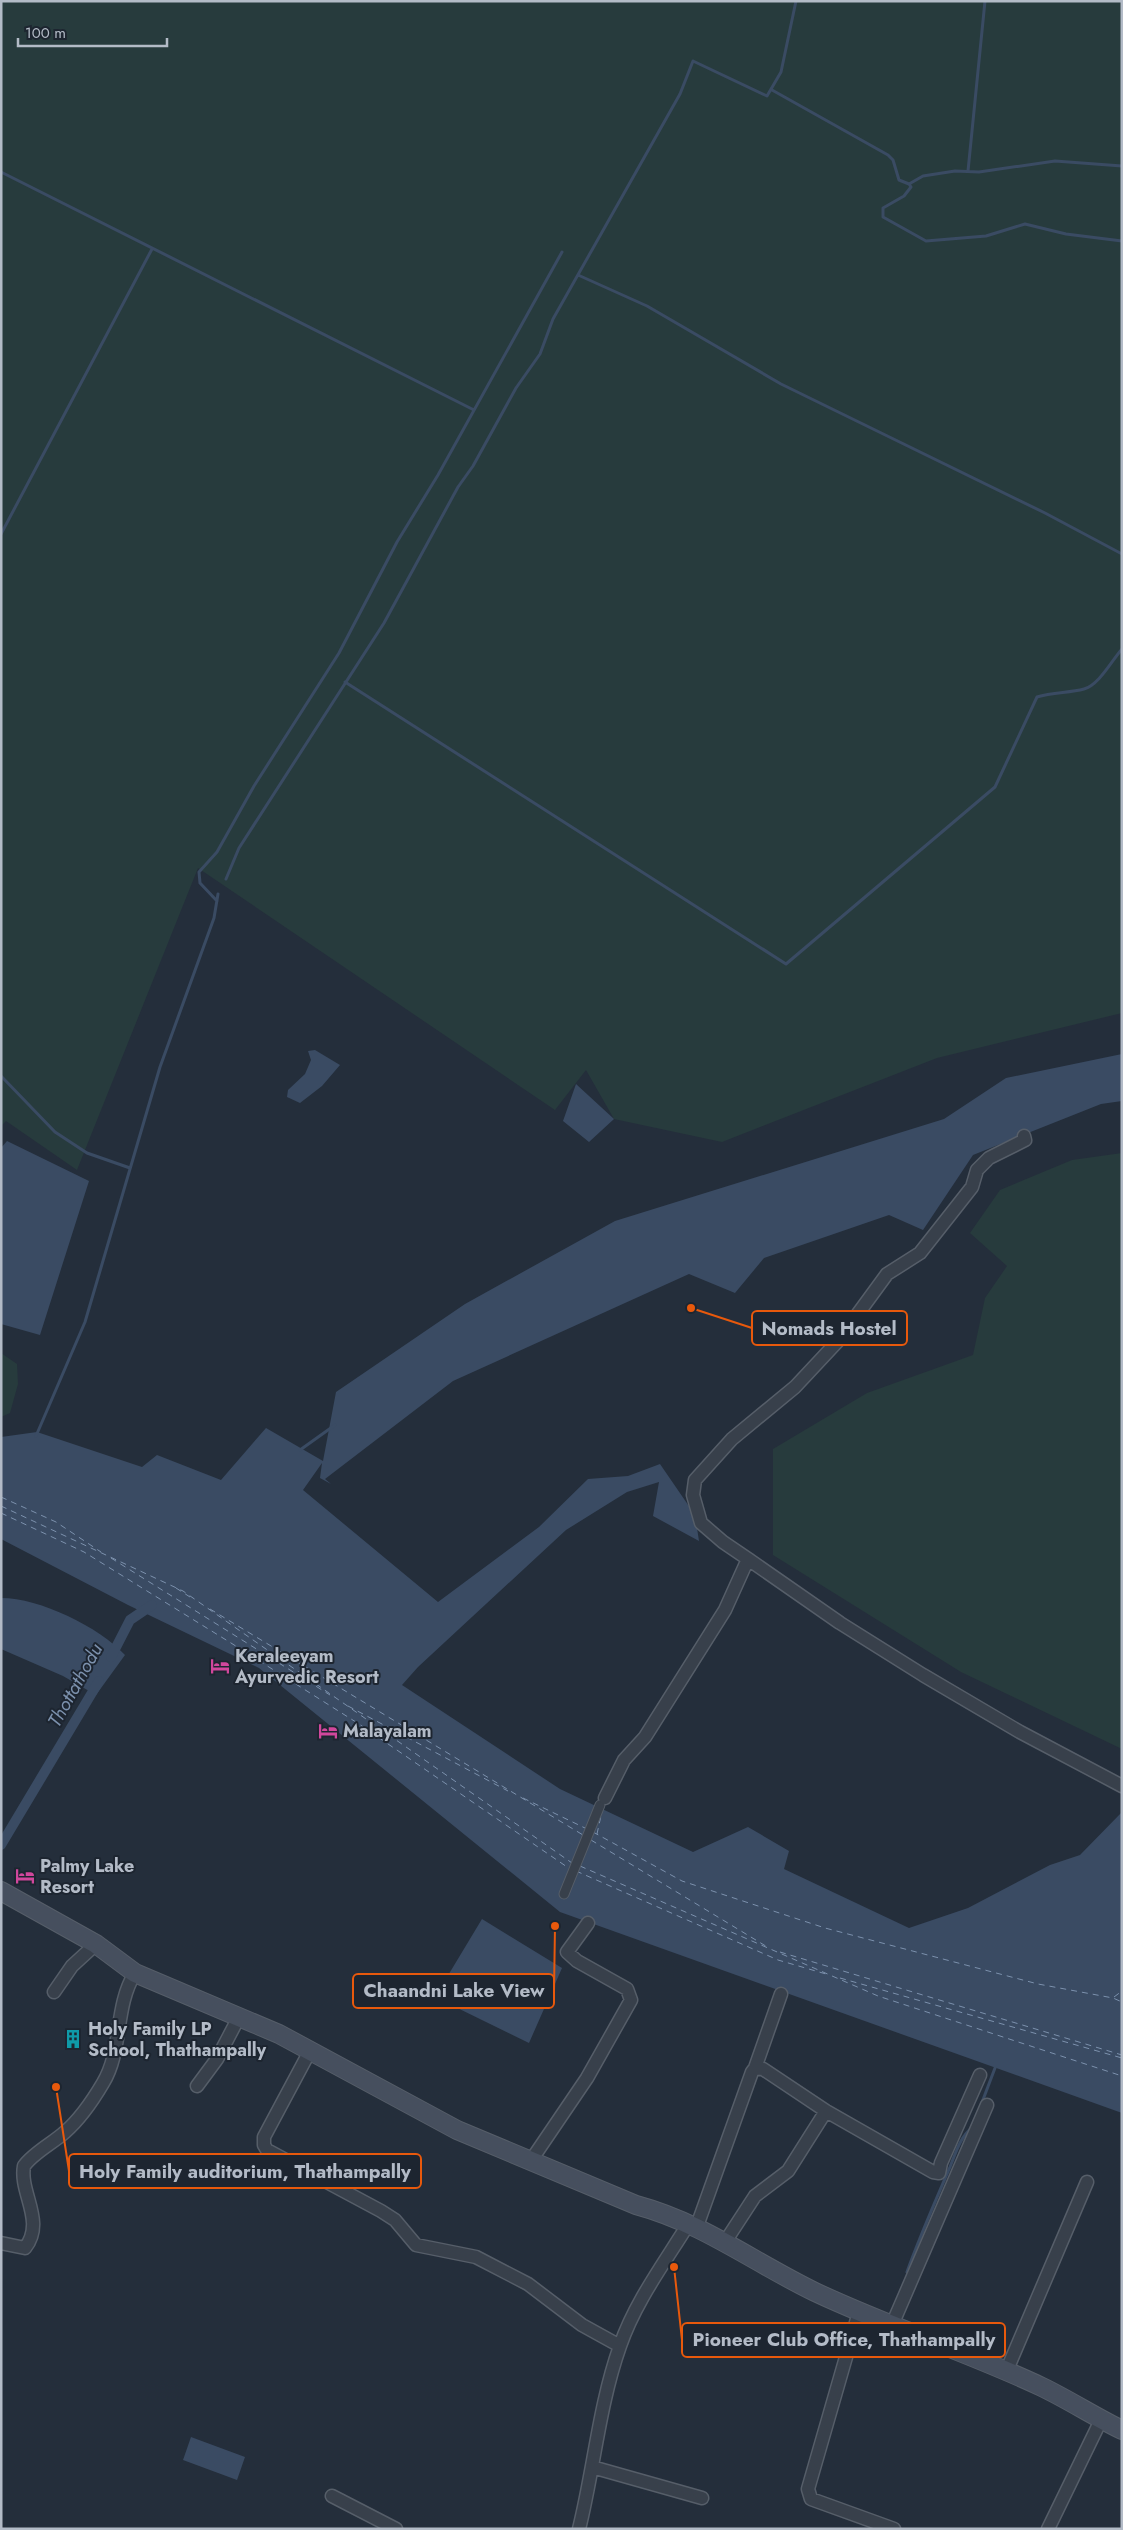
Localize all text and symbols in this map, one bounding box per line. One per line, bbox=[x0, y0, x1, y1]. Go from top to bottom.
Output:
scale bar bbox=[18, 15, 166, 47]
text: 100 m bbox=[25, 22, 66, 44]
callout: Nomads Hostel bbox=[752, 1311, 907, 1345]
text: Nomads Hostel bbox=[761, 1315, 897, 1342]
water label: Thottathodu bbox=[41, 1638, 109, 1732]
place label: Keraleeyam Ayurvedic Resort bbox=[234, 1643, 379, 1690]
hotel icon: Keraleeyam Ayurvedic Resort bbox=[209, 1655, 231, 1677]
place label: Malayalam bbox=[343, 1718, 432, 1744]
hotel icon: Malayalam bbox=[317, 1720, 339, 1742]
place label: Palmy Lake Resort bbox=[40, 1853, 134, 1900]
hotel icon: Palmy Lake Resort bbox=[14, 1865, 36, 1887]
callout: Chaandni Lake View bbox=[353, 1974, 554, 2008]
text: Chaandni Lake View bbox=[364, 1977, 545, 2004]
place label: Holy Family LP School, Thathampally bbox=[88, 2016, 267, 2063]
building icon: Holy Family LP School, Thathampally bbox=[62, 2028, 84, 2050]
callout: Holy Family auditorium, Thathampally bbox=[69, 2154, 421, 2188]
text: Holy Family auditorium, Thathampally bbox=[79, 2158, 412, 2185]
callout: Pioneer Club Office, Thathampally bbox=[682, 2323, 1005, 2357]
text: Pioneer Club Office, Thathampally bbox=[693, 2326, 997, 2353]

